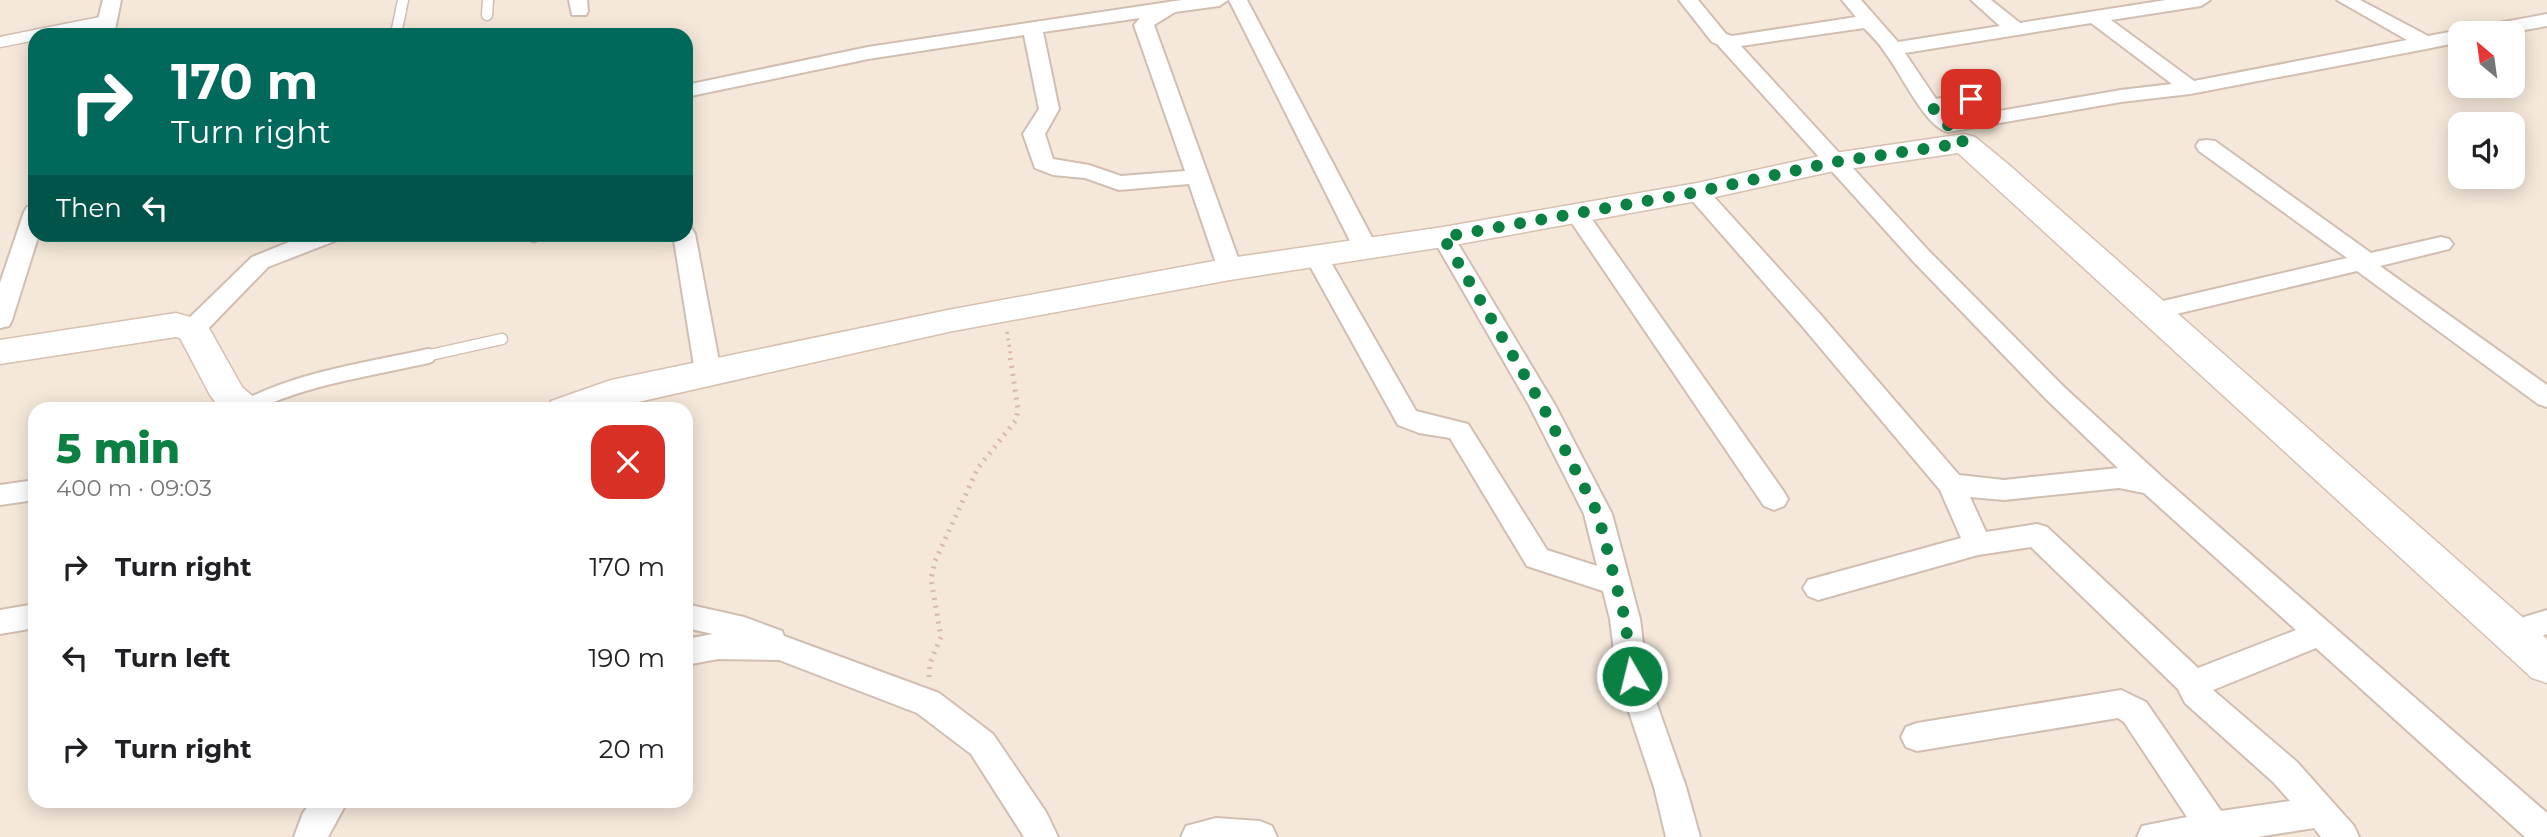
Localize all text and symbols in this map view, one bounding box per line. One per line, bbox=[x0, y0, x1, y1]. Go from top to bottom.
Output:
north arrow bbox=[2448, 21, 2525, 98]
map controls bbox=[2448, 21, 2525, 189]
text: 170 m bbox=[171, 52, 318, 111]
icon: right bbox=[56, 56, 147, 147]
pin bbox=[1941, 69, 2001, 129]
icon: arrive bbox=[1952, 80, 1990, 118]
text: Turn right bbox=[171, 112, 331, 151]
button: sound bbox=[2448, 112, 2525, 189]
icon: left bbox=[136, 189, 174, 227]
text: Then bbox=[56, 192, 122, 224]
text: 5 min bbox=[56, 422, 180, 474]
button: close bbox=[591, 425, 665, 499]
text: 400 m · 09:03 bbox=[56, 474, 212, 502]
icon: right bbox=[56, 548, 94, 586]
text: Turn right bbox=[115, 551, 251, 583]
text: 170 m bbox=[589, 551, 665, 583]
icon: left bbox=[56, 639, 94, 677]
position arrow bbox=[1595, 639, 1669, 713]
text: Turn left bbox=[115, 642, 231, 674]
text: 190 m bbox=[588, 642, 665, 674]
icon: right bbox=[56, 730, 94, 768]
text: Turn right bbox=[115, 733, 251, 765]
text: 20 m bbox=[599, 733, 665, 765]

